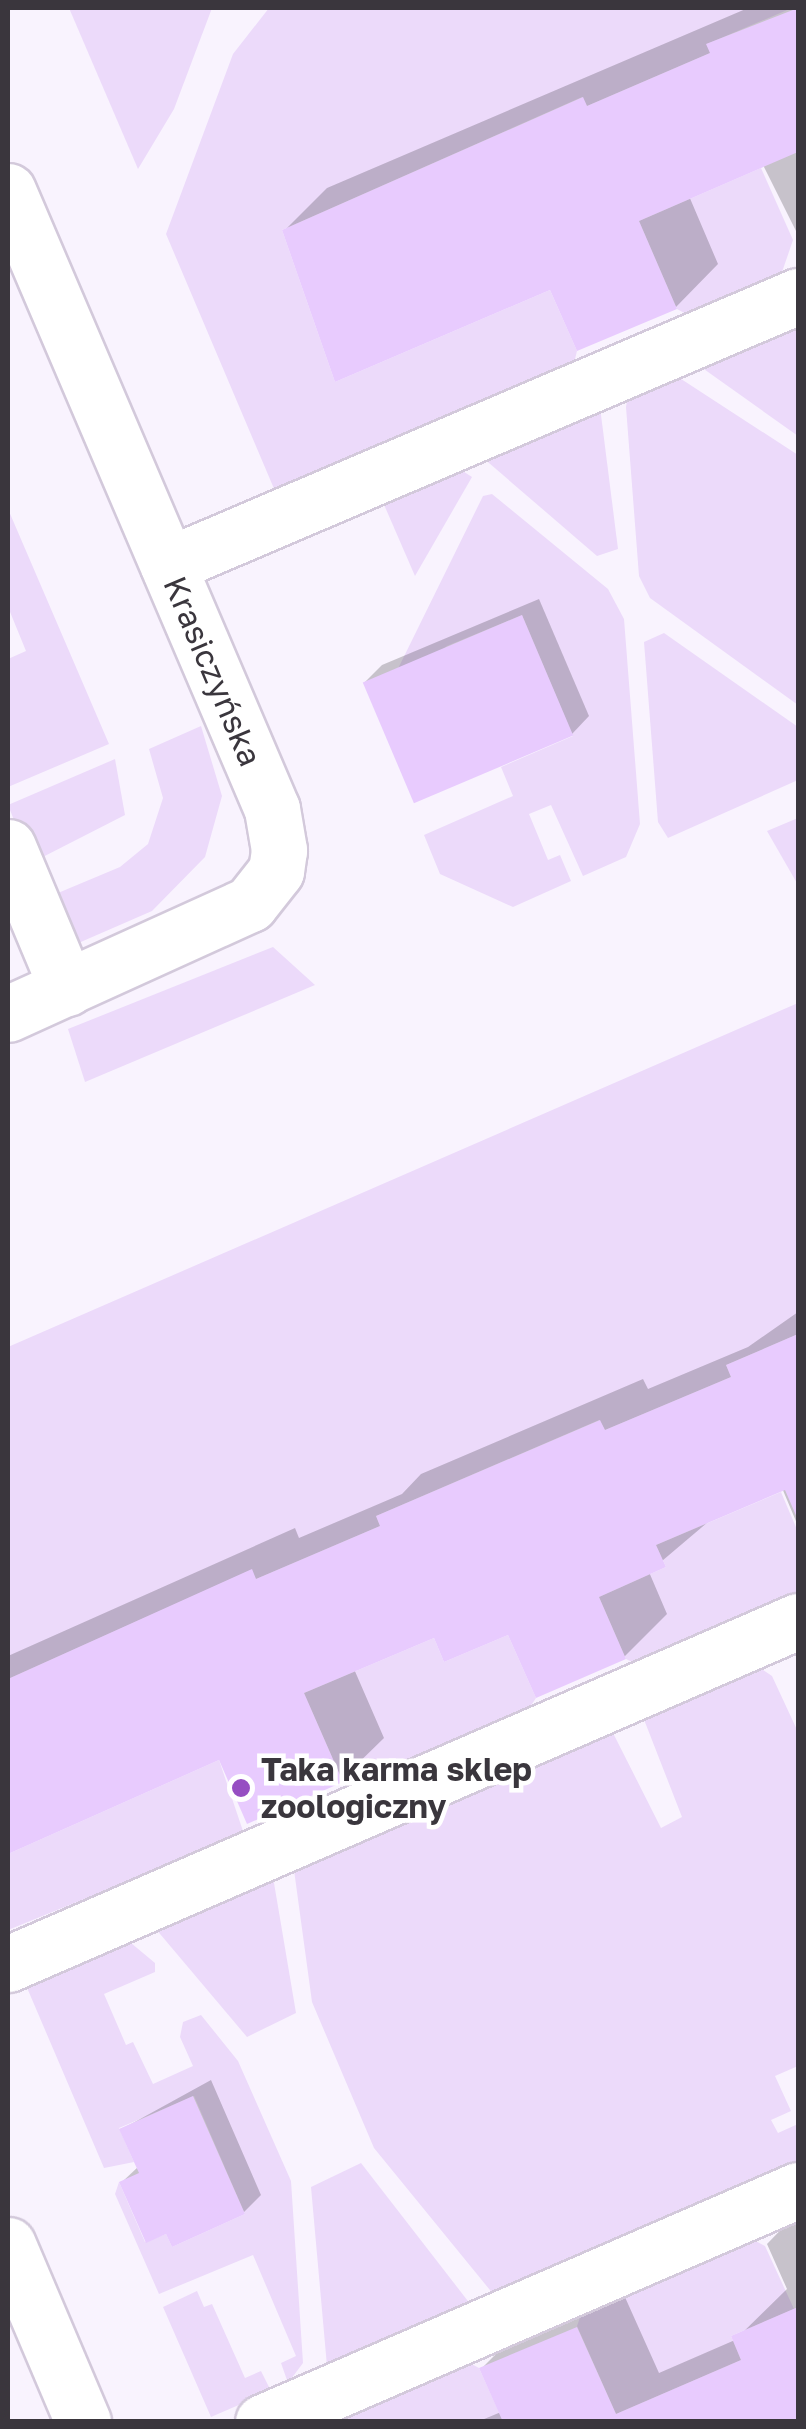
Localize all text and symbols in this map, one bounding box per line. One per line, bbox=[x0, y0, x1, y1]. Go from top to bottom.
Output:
street label: Krasiczyńska bbox=[156, 570, 270, 772]
place label: Taka karma sklep zoologiczny bbox=[261, 1751, 532, 1826]
marker: Taka karma sklep zoologiczny bbox=[230, 1777, 252, 1799]

